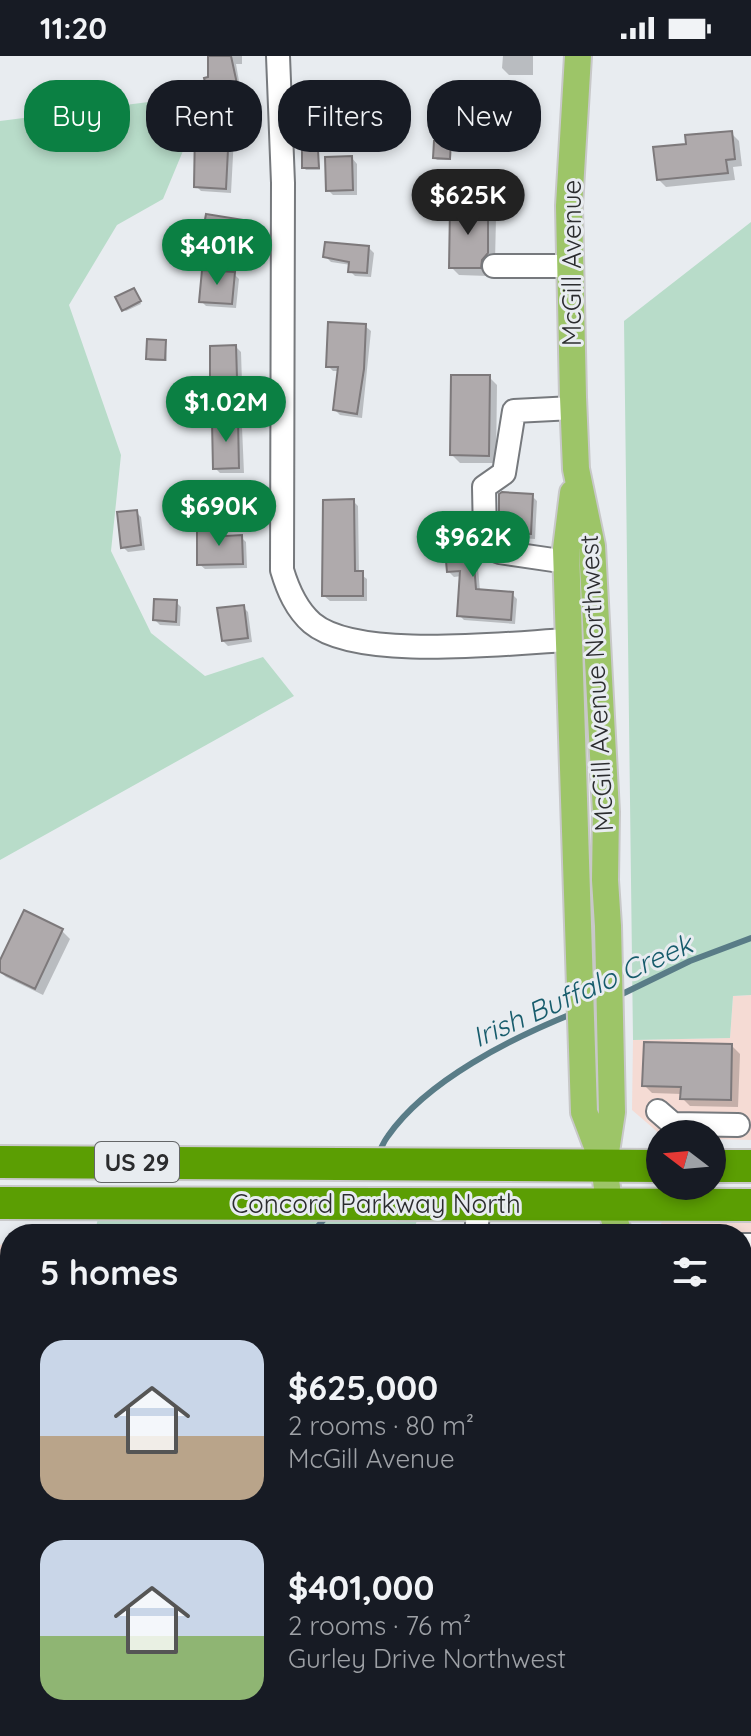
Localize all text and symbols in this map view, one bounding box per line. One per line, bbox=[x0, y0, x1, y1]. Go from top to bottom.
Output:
text: 11:20 bbox=[40, 9, 107, 47]
chip: Buy bbox=[24, 80, 130, 152]
chip: Rent bbox=[146, 80, 262, 152]
chip: Filters bbox=[278, 80, 411, 152]
chip: New bbox=[427, 80, 541, 152]
pin: $625K bbox=[412, 169, 524, 237]
text: $625K bbox=[430, 178, 506, 211]
street label: McGill Avenue bbox=[555, 180, 588, 346]
pin: $401K bbox=[161, 219, 273, 287]
text: $401K bbox=[180, 228, 254, 261]
pin: $1.02M bbox=[161, 376, 291, 444]
text: $1.02M bbox=[184, 385, 268, 418]
pin: $690K bbox=[163, 480, 275, 548]
text: $690K bbox=[180, 489, 258, 522]
pin: $962K bbox=[417, 511, 529, 579]
text: $962K bbox=[435, 520, 511, 553]
street label: McGill Avenue Northwest bbox=[572, 534, 620, 832]
water label: Irish Buffalo Creek bbox=[466, 924, 700, 1054]
north arrow bbox=[646, 1120, 726, 1200]
map controls bbox=[646, 1120, 726, 1200]
road number: US 29 bbox=[95, 1142, 179, 1182]
street label: Concord Parkway North bbox=[231, 1187, 521, 1220]
icon: filters bbox=[668, 1250, 712, 1294]
text: 5 homes bbox=[40, 1251, 178, 1294]
text: $625,000 bbox=[288, 1366, 438, 1409]
icon: home bbox=[104, 1372, 200, 1468]
text: 2 rooms · 80 m² bbox=[288, 1409, 474, 1442]
text: McGill Avenue bbox=[288, 1442, 455, 1475]
text: $401,000 bbox=[288, 1566, 434, 1609]
icon: home bbox=[104, 1572, 200, 1668]
text: 2 rooms · 76 m² bbox=[288, 1609, 471, 1642]
text: Gurley Drive Northwest bbox=[288, 1642, 566, 1675]

